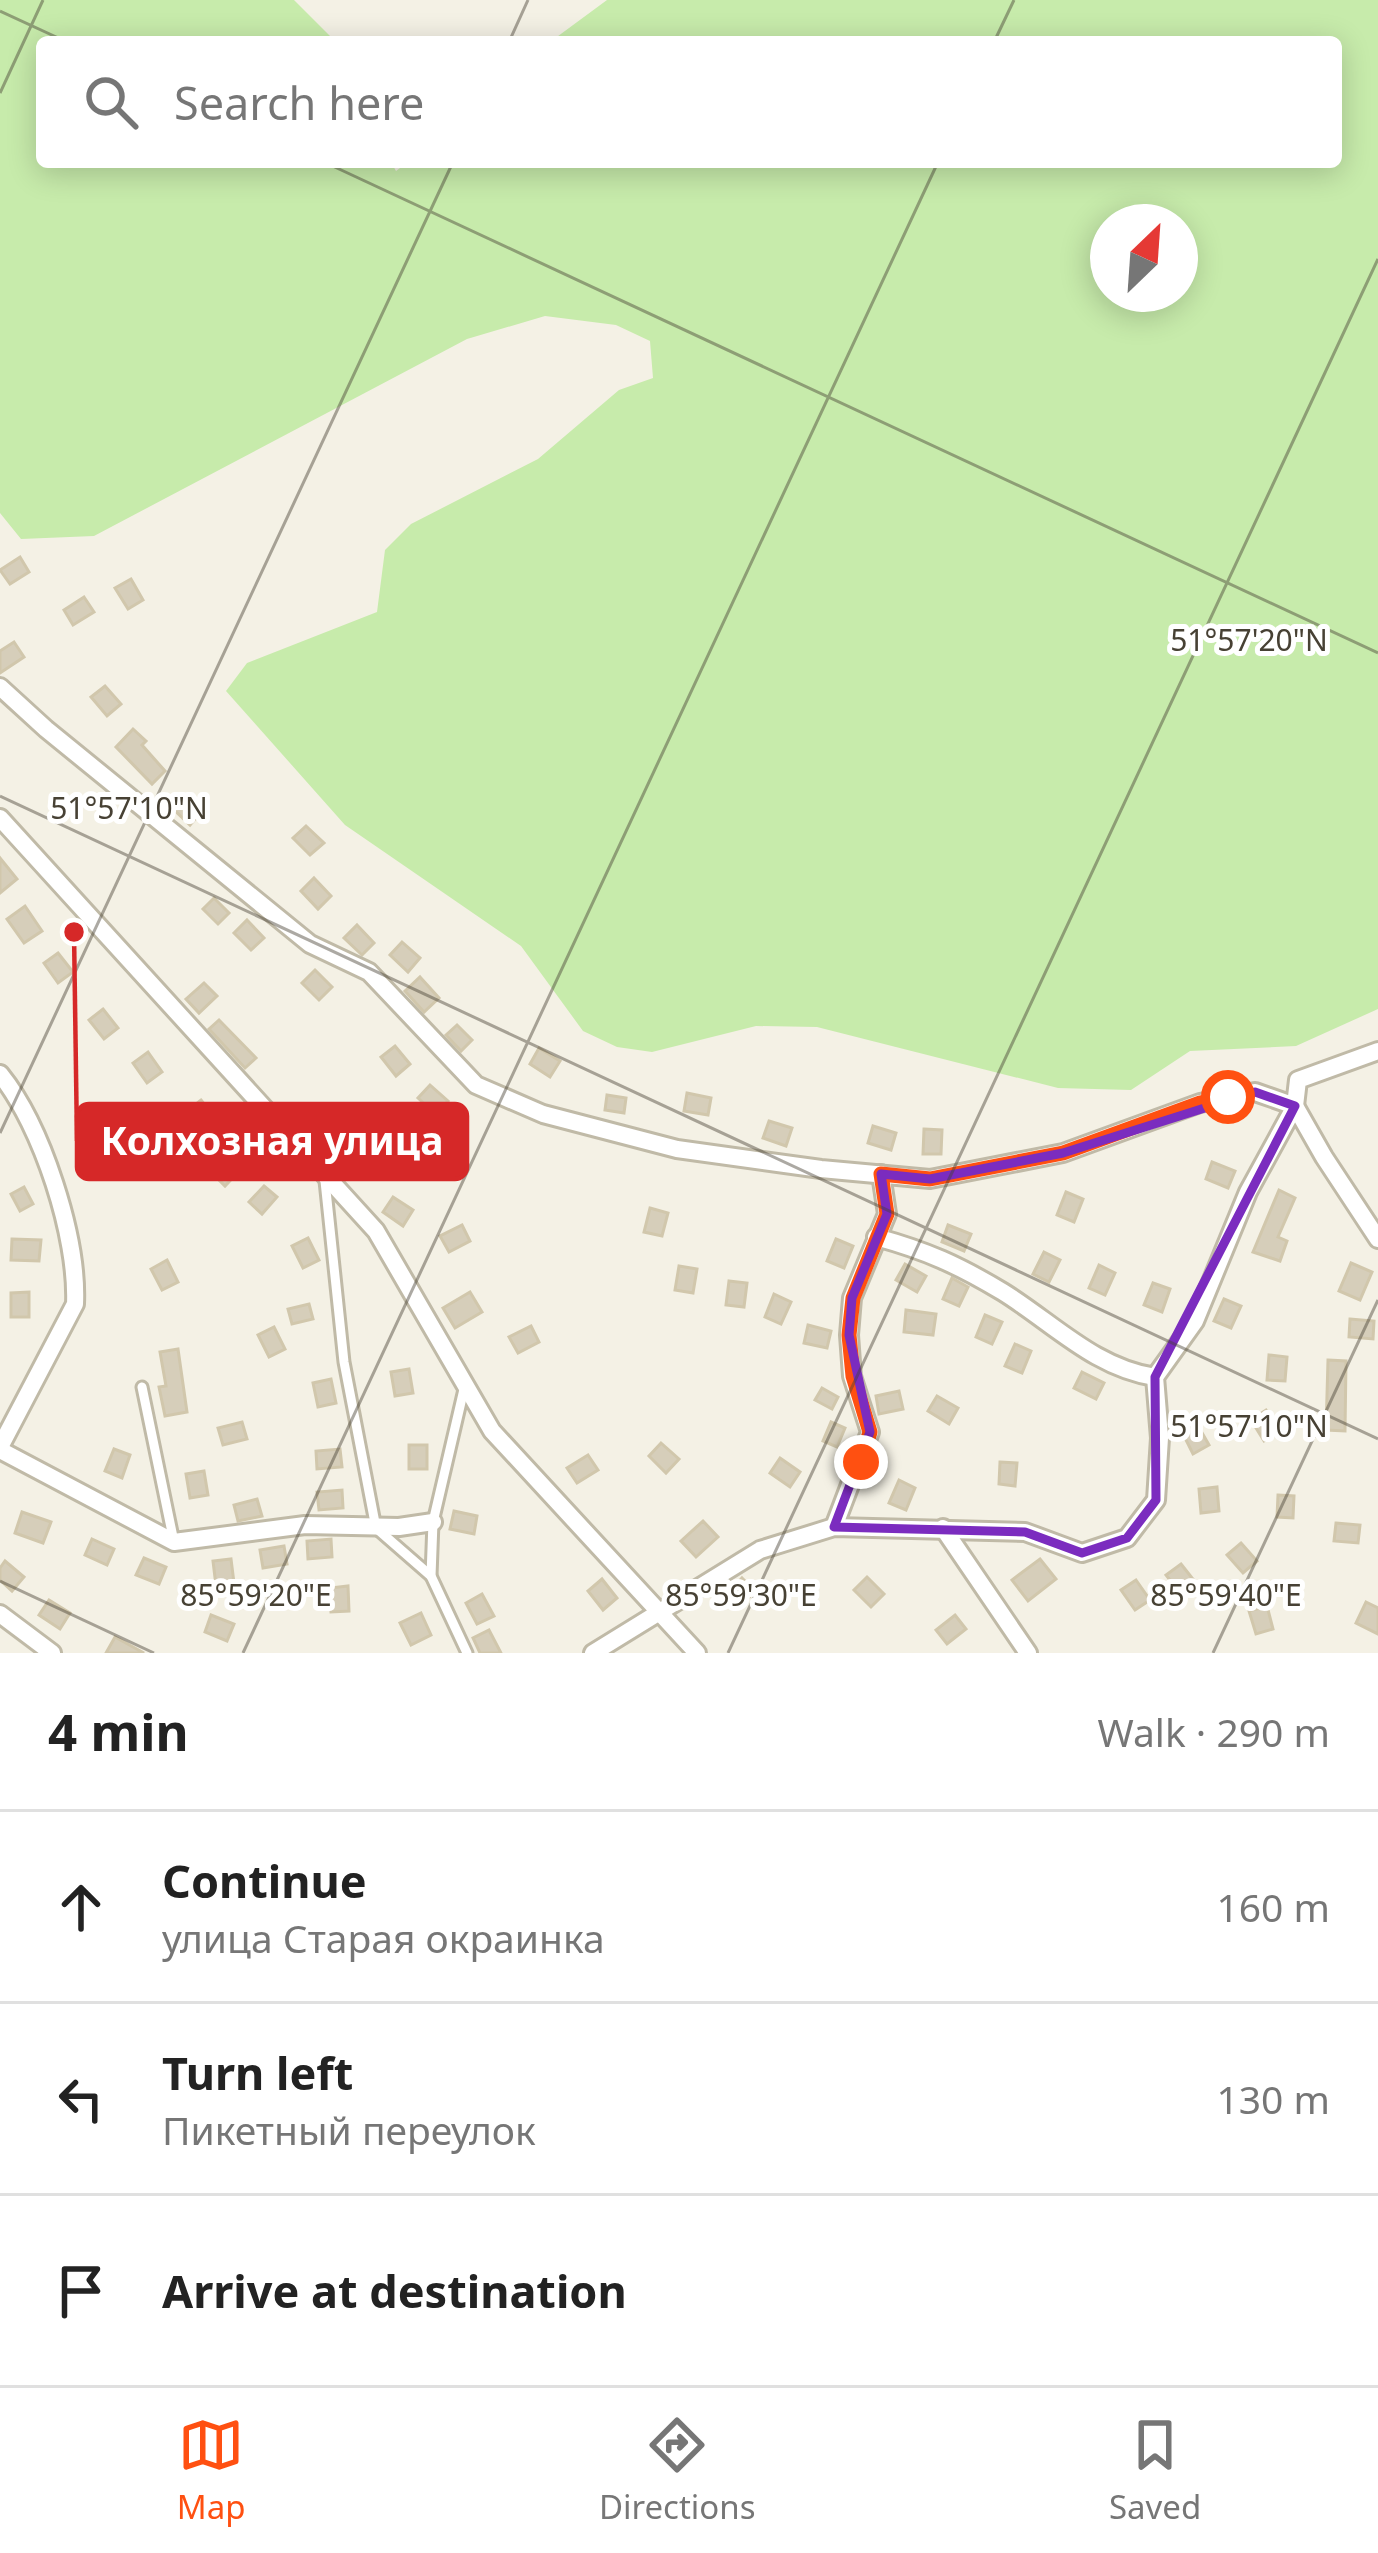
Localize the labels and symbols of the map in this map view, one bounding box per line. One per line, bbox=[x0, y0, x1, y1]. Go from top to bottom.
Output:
north arrow bbox=[1090, 204, 1198, 312]
text: 51°57'20"N bbox=[1170, 619, 1328, 660]
text: 51°57'10"N bbox=[50, 787, 208, 828]
route start bbox=[1201, 1070, 1255, 1124]
callout: Колхозная улица bbox=[77, 1104, 467, 1179]
text: Колхозная улица bbox=[101, 1113, 443, 1166]
text: 51°57'10"N bbox=[1170, 1405, 1328, 1446]
route end bbox=[834, 1435, 888, 1489]
text: 85°59'20"E bbox=[180, 1574, 332, 1615]
text: 85°59'30"E bbox=[665, 1574, 817, 1615]
text: 85°59'40"E bbox=[1150, 1574, 1302, 1615]

